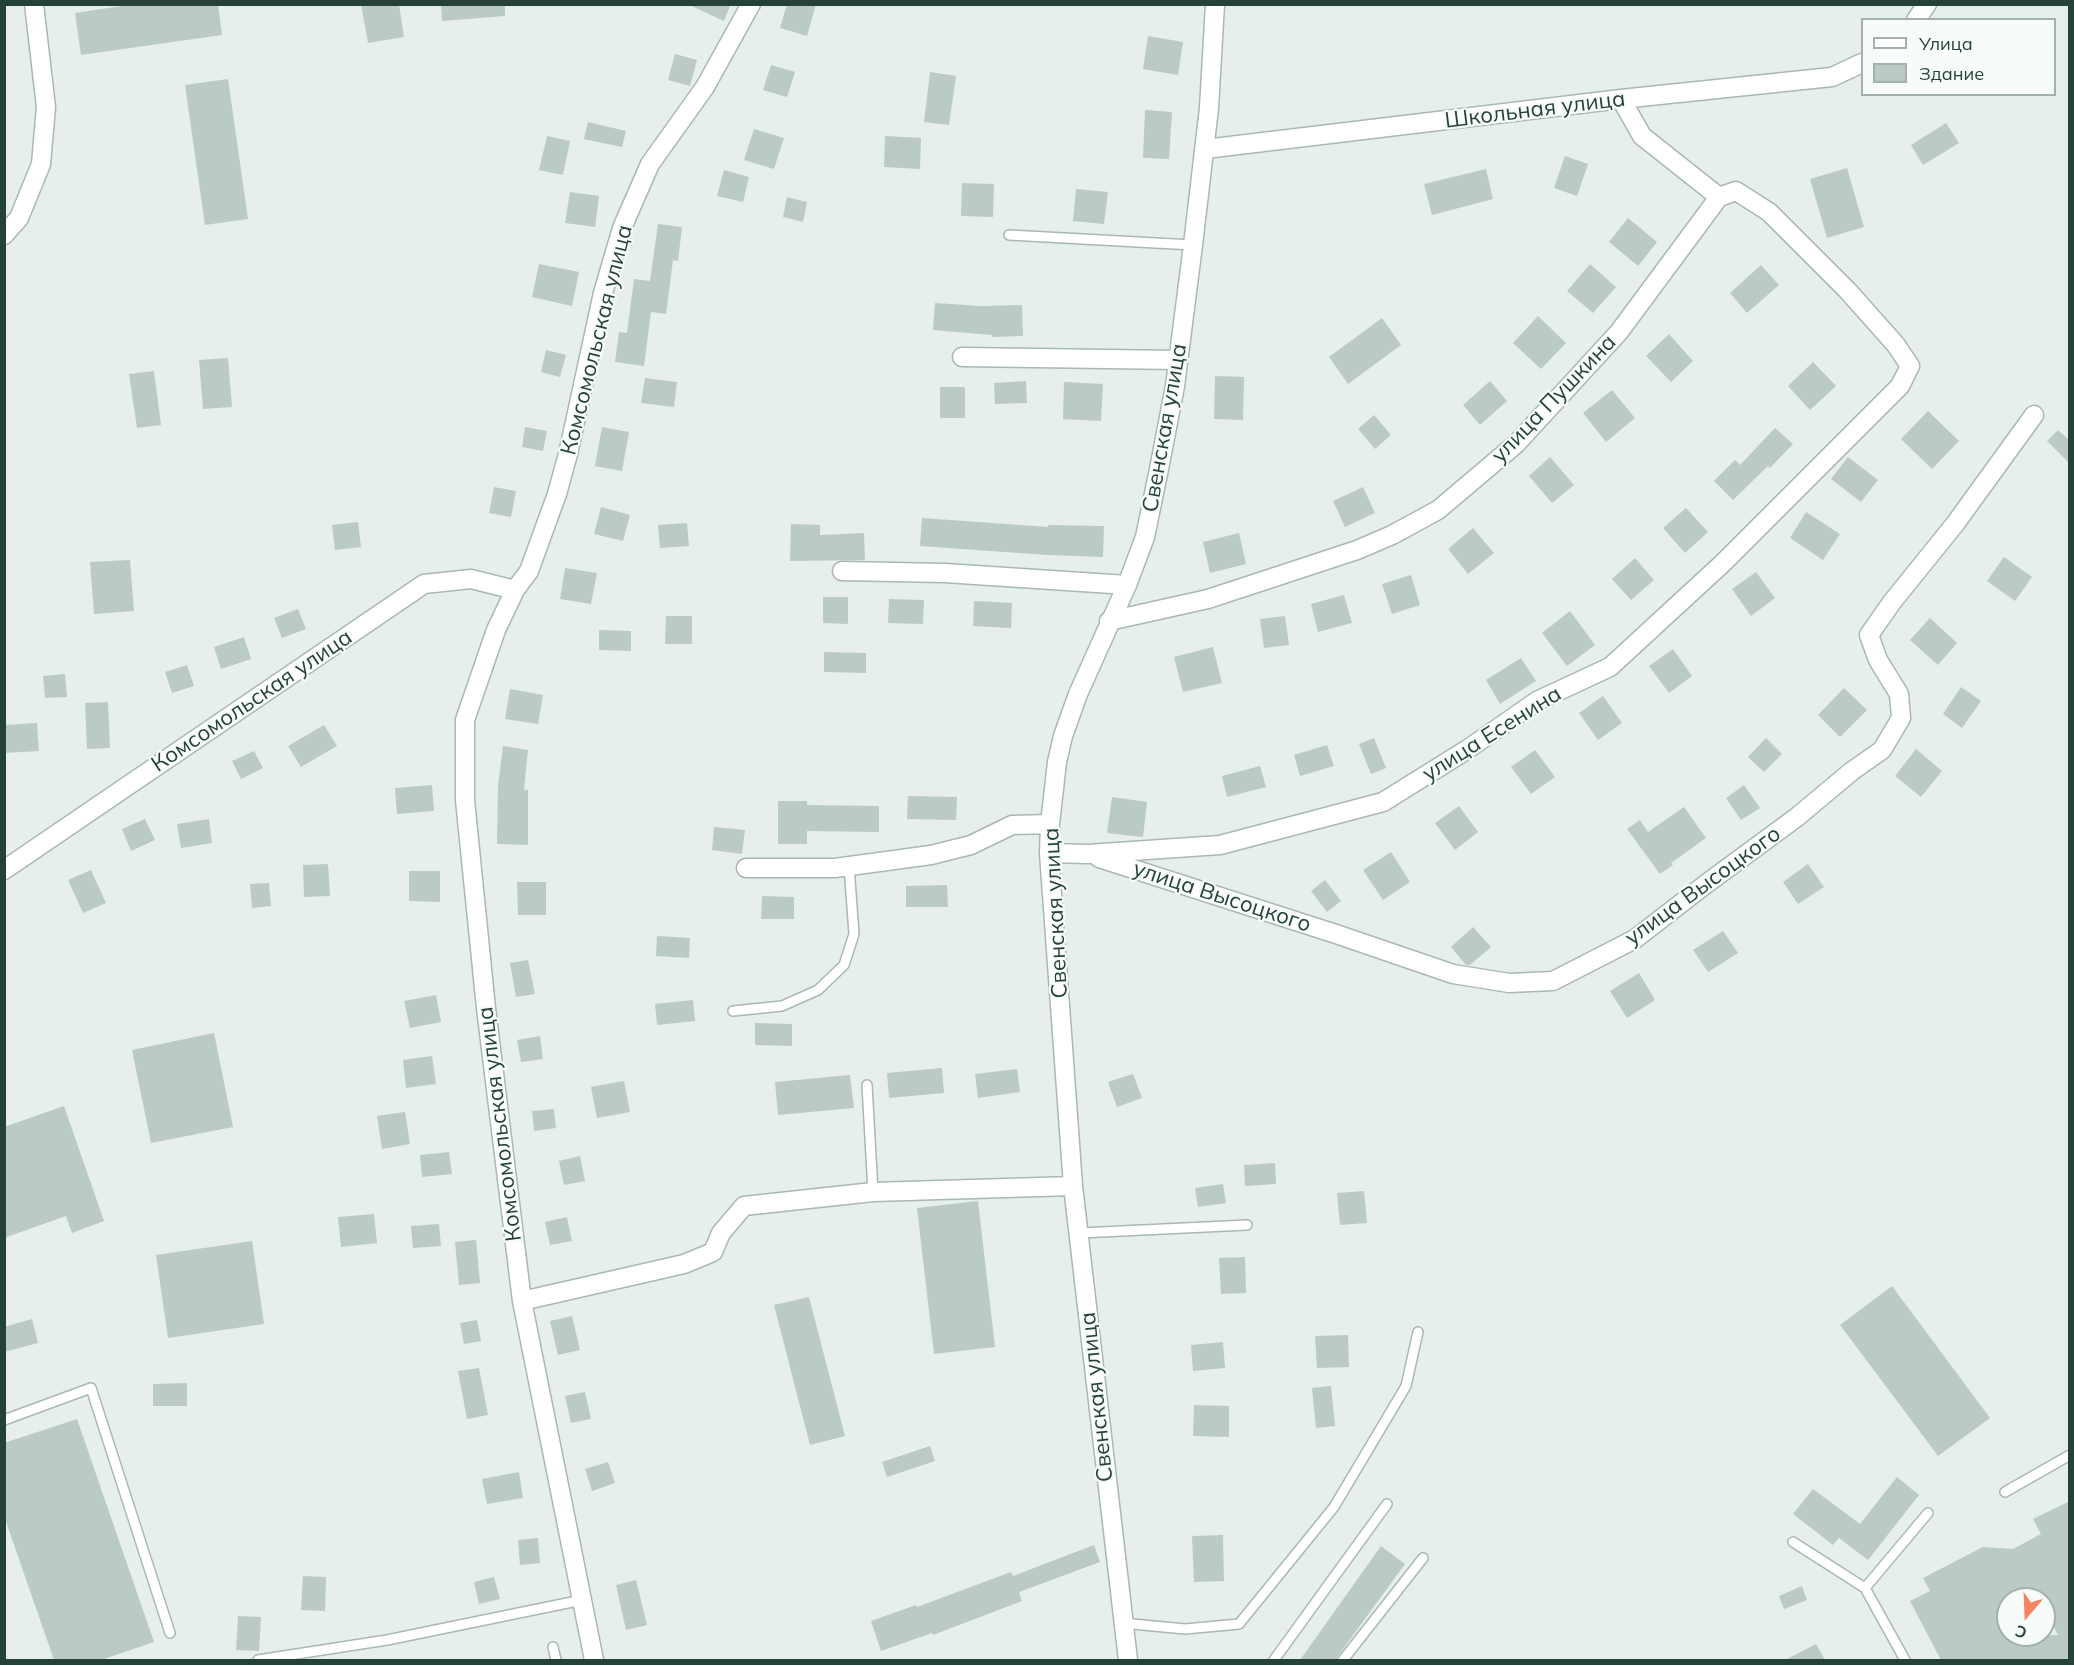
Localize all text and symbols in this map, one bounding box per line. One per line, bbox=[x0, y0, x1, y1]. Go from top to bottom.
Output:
legend bbox=[1861, 18, 2056, 96]
text: Улица bbox=[1919, 32, 1973, 55]
text: Здание bbox=[1919, 62, 1984, 85]
street label: Школьная улица bbox=[1443, 86, 1627, 134]
street label: Комсомольская улица bbox=[556, 222, 638, 458]
street label: улица Пушкина bbox=[1486, 329, 1622, 469]
street label: Свенская улица bbox=[1137, 342, 1193, 514]
street label: Комсомольская улица bbox=[147, 624, 357, 778]
street label: улица Есенина bbox=[1418, 681, 1566, 787]
street label: улица Высоцкого bbox=[1620, 821, 1786, 951]
street label: Свенская улица bbox=[1038, 827, 1074, 999]
street label: улица Высоцкого bbox=[1130, 856, 1314, 938]
street label: Комсомольская улица bbox=[472, 1005, 528, 1243]
street label: Свенская улица bbox=[1075, 1311, 1119, 1483]
north arrow bbox=[1996, 1587, 2056, 1647]
text: С bbox=[2012, 1621, 2029, 1643]

